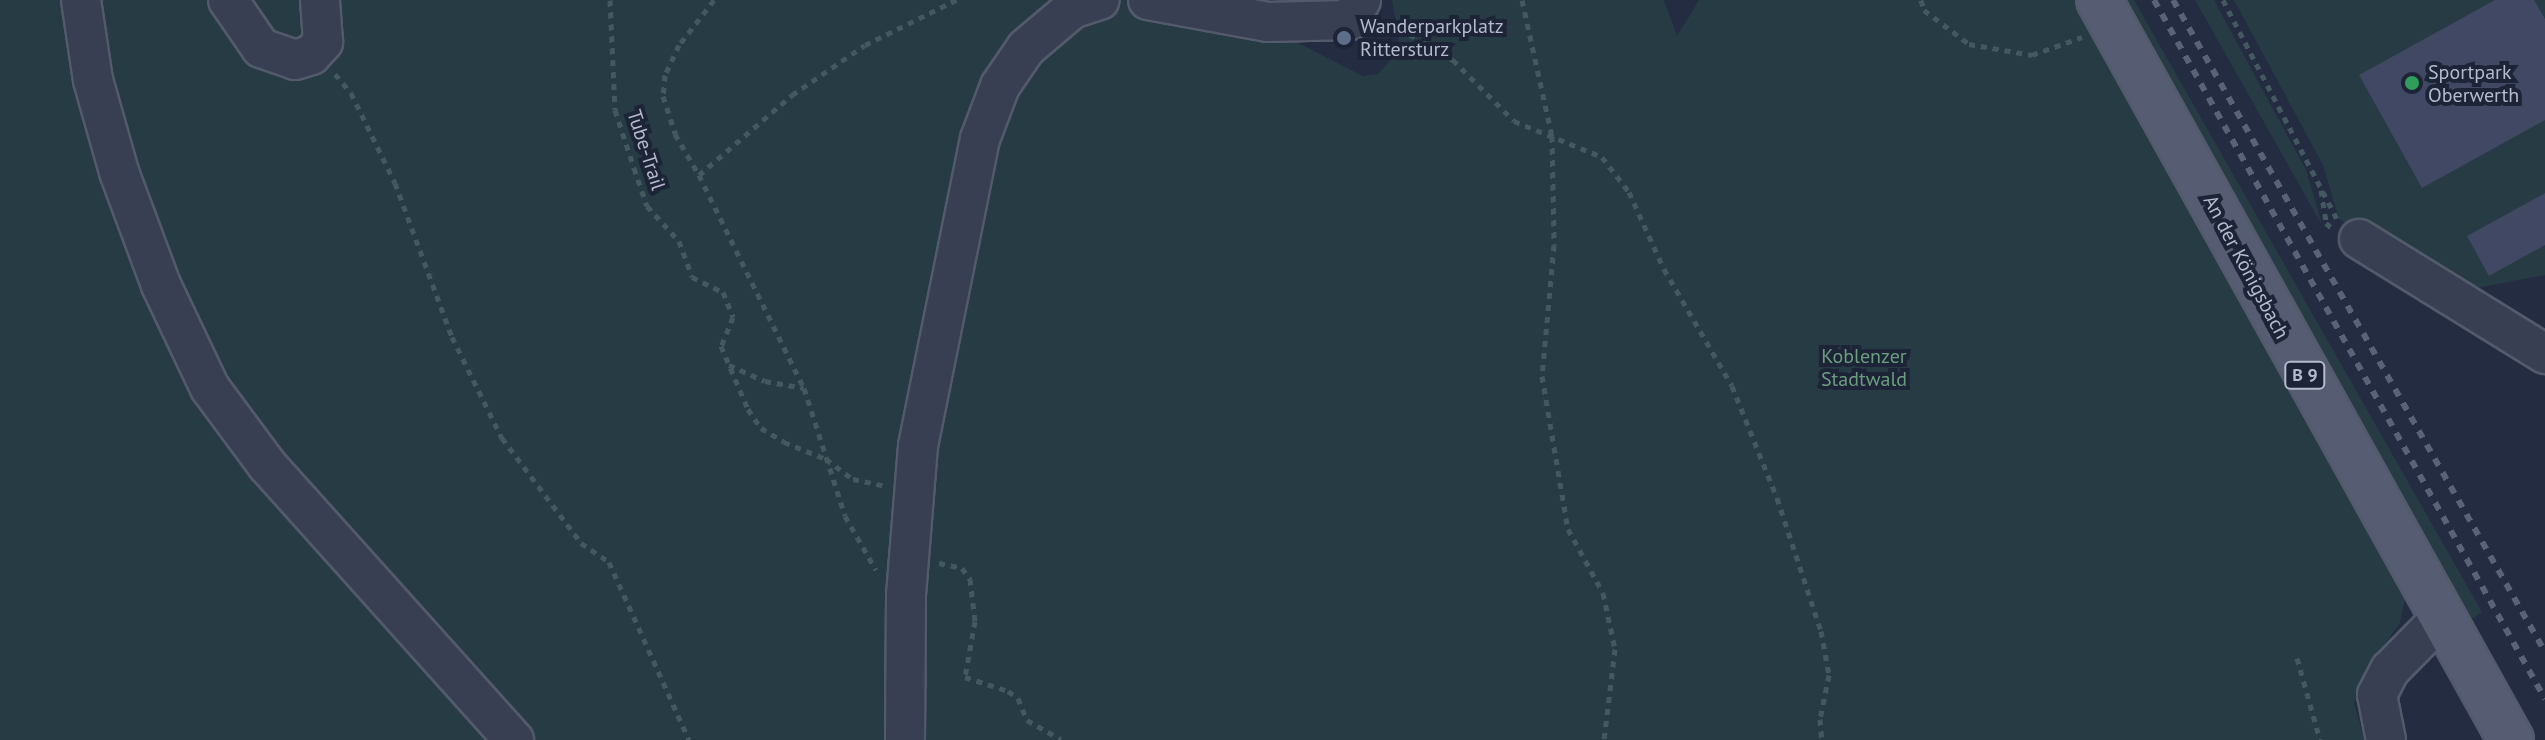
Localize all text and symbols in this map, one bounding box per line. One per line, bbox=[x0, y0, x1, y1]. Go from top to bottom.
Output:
place label: Wanderparkplatz Rittersturz bbox=[1360, 14, 1504, 61]
marker: Wanderparkplatz Rittersturz bbox=[1335, 29, 1353, 47]
place label: Sportpark Oberwerth bbox=[2428, 60, 2519, 107]
marker: Sportpark Oberwerth bbox=[2403, 74, 2421, 92]
street label: Tube-Trail bbox=[622, 107, 670, 193]
street label: An der Königsbach bbox=[2198, 191, 2294, 343]
park label: Koblenzer Stadtwald bbox=[1821, 345, 1907, 392]
road number: B 9 bbox=[2283, 361, 2327, 389]

